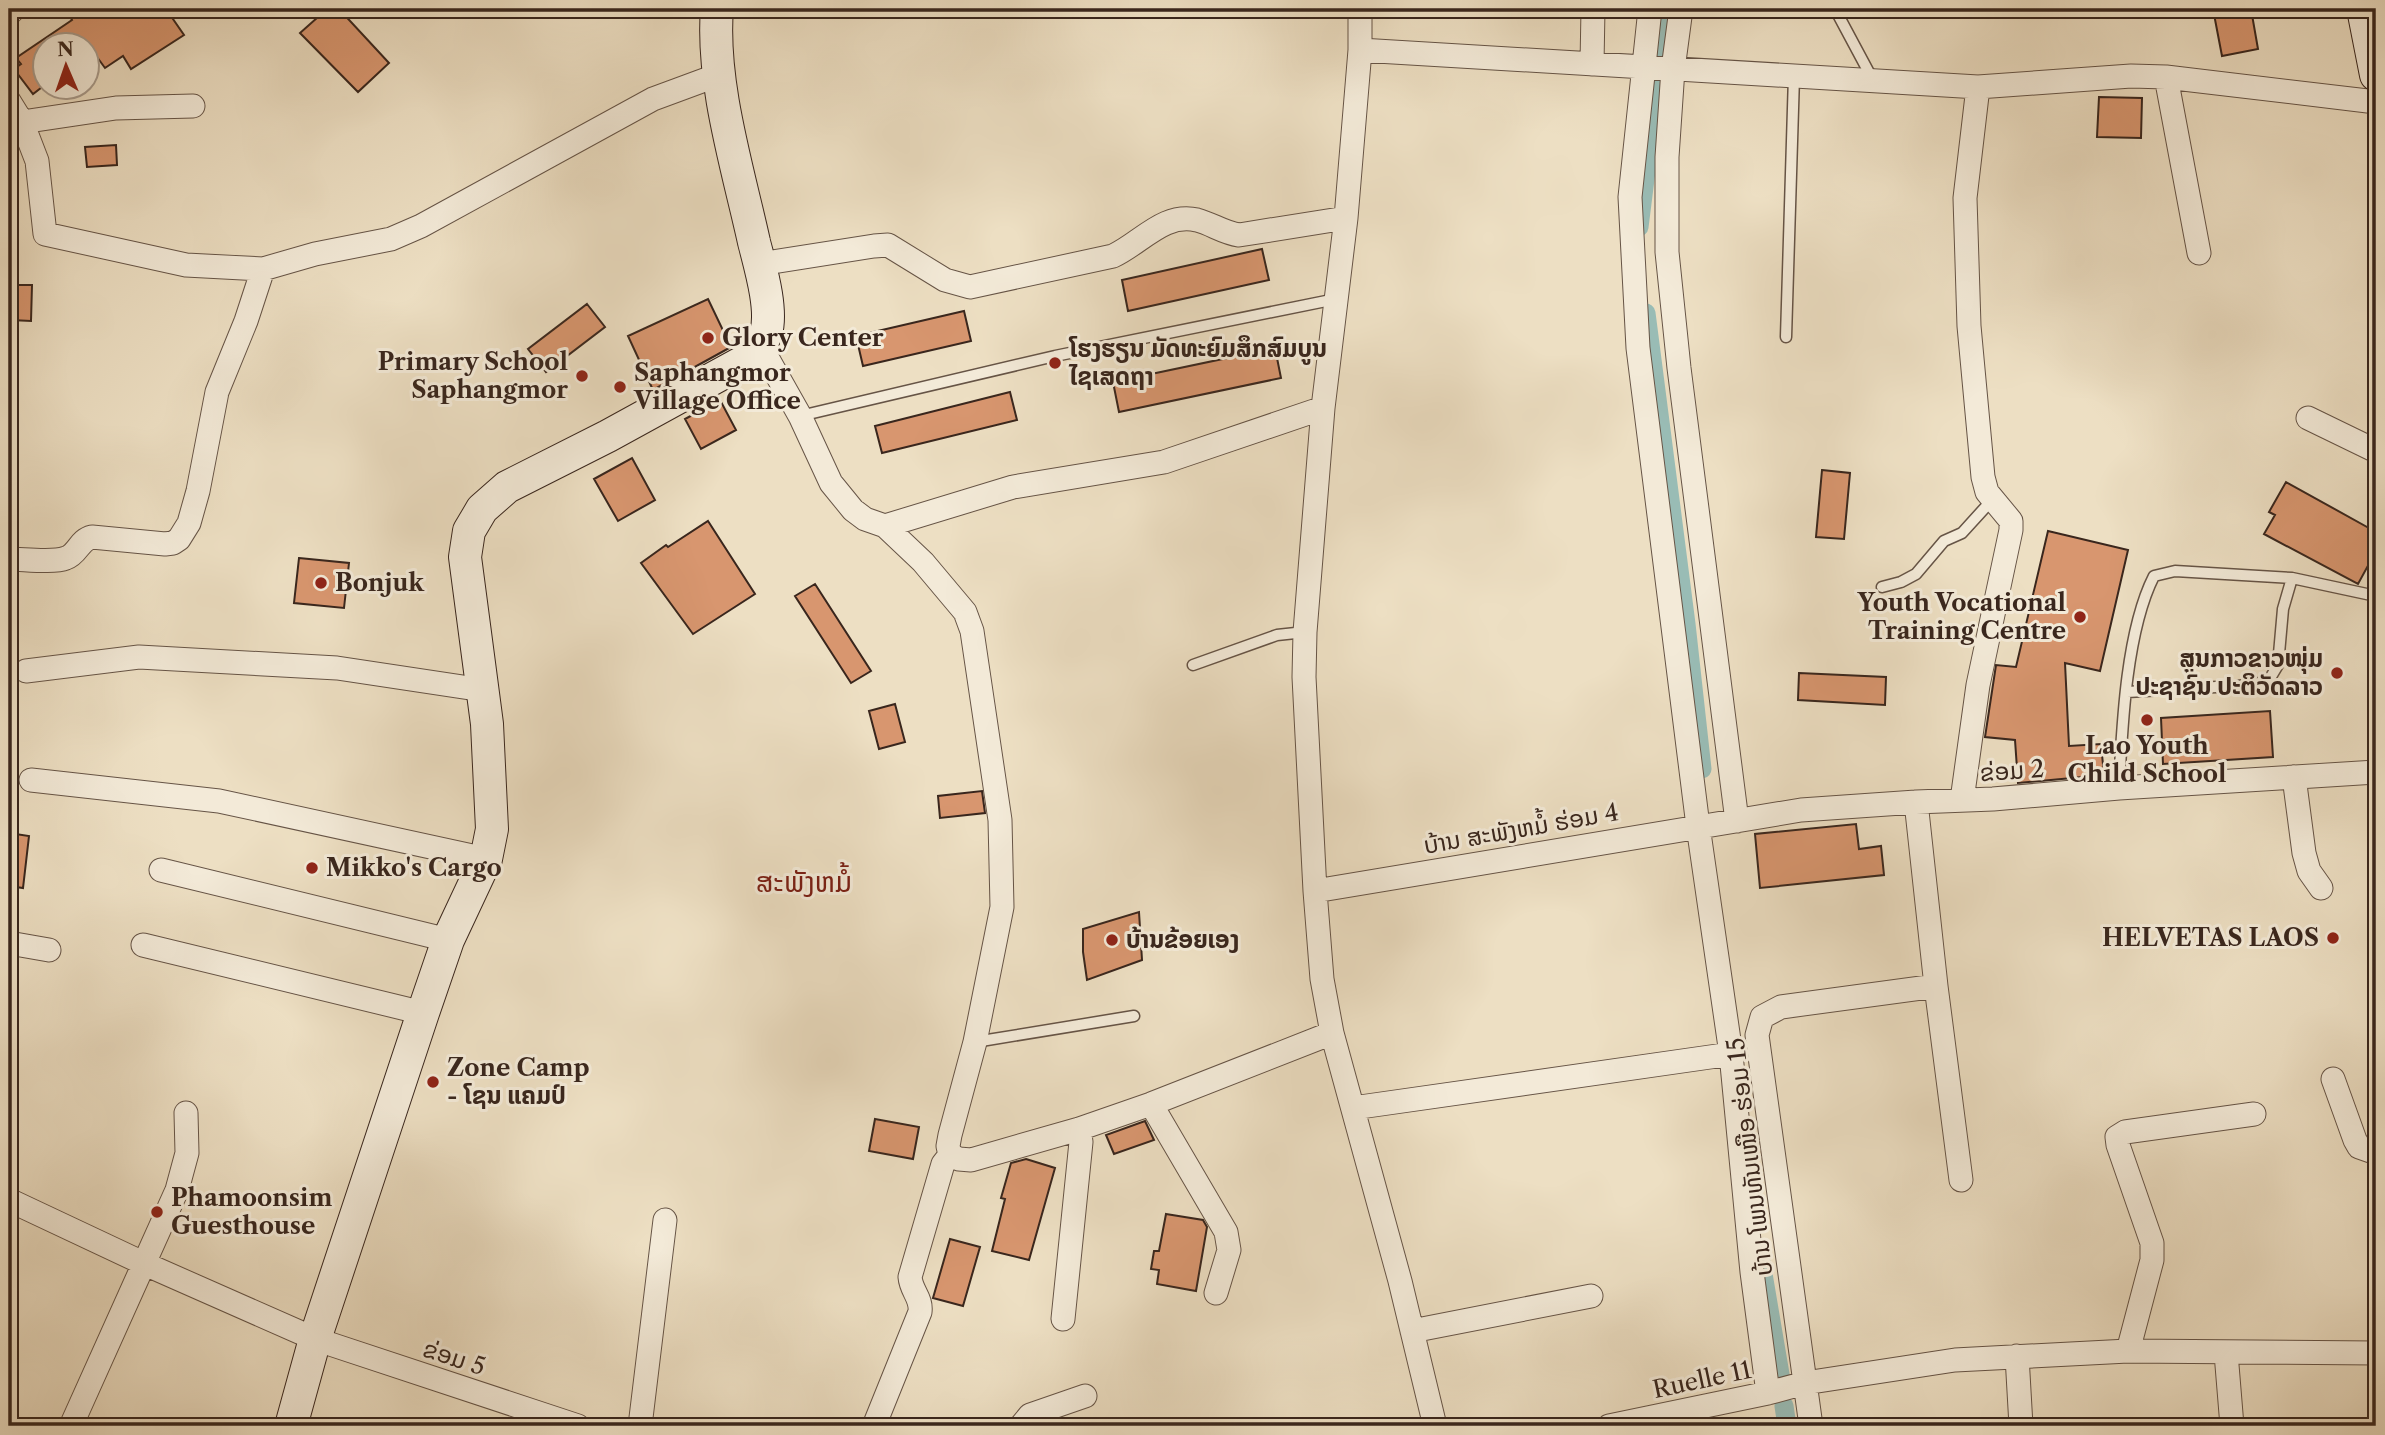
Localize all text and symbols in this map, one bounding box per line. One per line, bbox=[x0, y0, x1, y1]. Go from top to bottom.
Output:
north arrow bbox=[32, 32, 102, 102]
text: N bbox=[57, 38, 74, 61]
place label: Glory Center bbox=[722, 323, 884, 352]
marker: Glory Center bbox=[700, 330, 716, 346]
place label: ໂຮງຮຽນ ມັດທະຍົມສຶກສົມບູນ ໄຊເສດຖາ bbox=[1068, 334, 1327, 391]
place label: Primary School Saphangmor bbox=[378, 347, 568, 404]
marker: ໂຮງຮຽນ ມັດທະຍົມສຶກສົມບູນ ໄຊເສດຖາ bbox=[1047, 355, 1063, 371]
place label: Saphangmor Village Office bbox=[633, 358, 801, 415]
marker: Primary School Saphangmor bbox=[574, 368, 590, 384]
marker: Saphangmor Village Office bbox=[612, 379, 628, 395]
place label: Bonjuk bbox=[335, 568, 425, 597]
marker: Bonjuk bbox=[313, 575, 329, 591]
place label: Youth Vocational Training Centre bbox=[1857, 588, 2066, 645]
marker: Youth Vocational Training Centre bbox=[2072, 609, 2088, 625]
place label: ສູນກາວຂາວໜຸ່ມ ປະຊາຊົນ ປະຕິວັດລາວ bbox=[2136, 644, 2323, 701]
marker: ສູນກາວຂາວໜຸ່ມ ປະຊາຊົນ ປະຕິວັດລາວ bbox=[2329, 665, 2345, 681]
marker: Lao Youth Child School bbox=[2139, 712, 2155, 728]
place label: Lao Youth Child School bbox=[2068, 731, 2226, 788]
street label: ຂ່ອມ 2 bbox=[1979, 754, 2045, 787]
street label: ບ້ານ ສະພັງຫມໍ້ ຮ່ອມ 4 bbox=[1421, 794, 1621, 860]
place label: Mikko's Cargo bbox=[326, 853, 502, 882]
marker: Mikko's Cargo bbox=[304, 860, 320, 876]
district label: ສະພັງຫມໍ້ bbox=[756, 862, 852, 899]
place label: HELVETAS LAOS bbox=[2102, 923, 2319, 952]
place label: ບ້ານຂ້ອຍເອງ bbox=[1126, 925, 1239, 954]
marker: HELVETAS LAOS bbox=[2325, 930, 2341, 946]
marker: ບ້ານຂ້ອຍເອງ bbox=[1104, 932, 1120, 948]
street label: ບ້ານ ໂພນທັນເໜືອ ຮ່ອມ 15 bbox=[1720, 1036, 1779, 1278]
place label: Zone Camp - ໂຊນ ແຄມປ໌ bbox=[447, 1053, 590, 1110]
marker: Zone Camp - ໂຊນ ແຄມປ໌ bbox=[425, 1074, 441, 1090]
place label: Phamoonsim Guesthouse bbox=[171, 1183, 332, 1240]
marker: Phamoonsim Guesthouse bbox=[149, 1204, 165, 1220]
street label: ຂ່ອມ 5 bbox=[419, 1334, 489, 1381]
street label: Ruelle 11 bbox=[1650, 1355, 1754, 1404]

